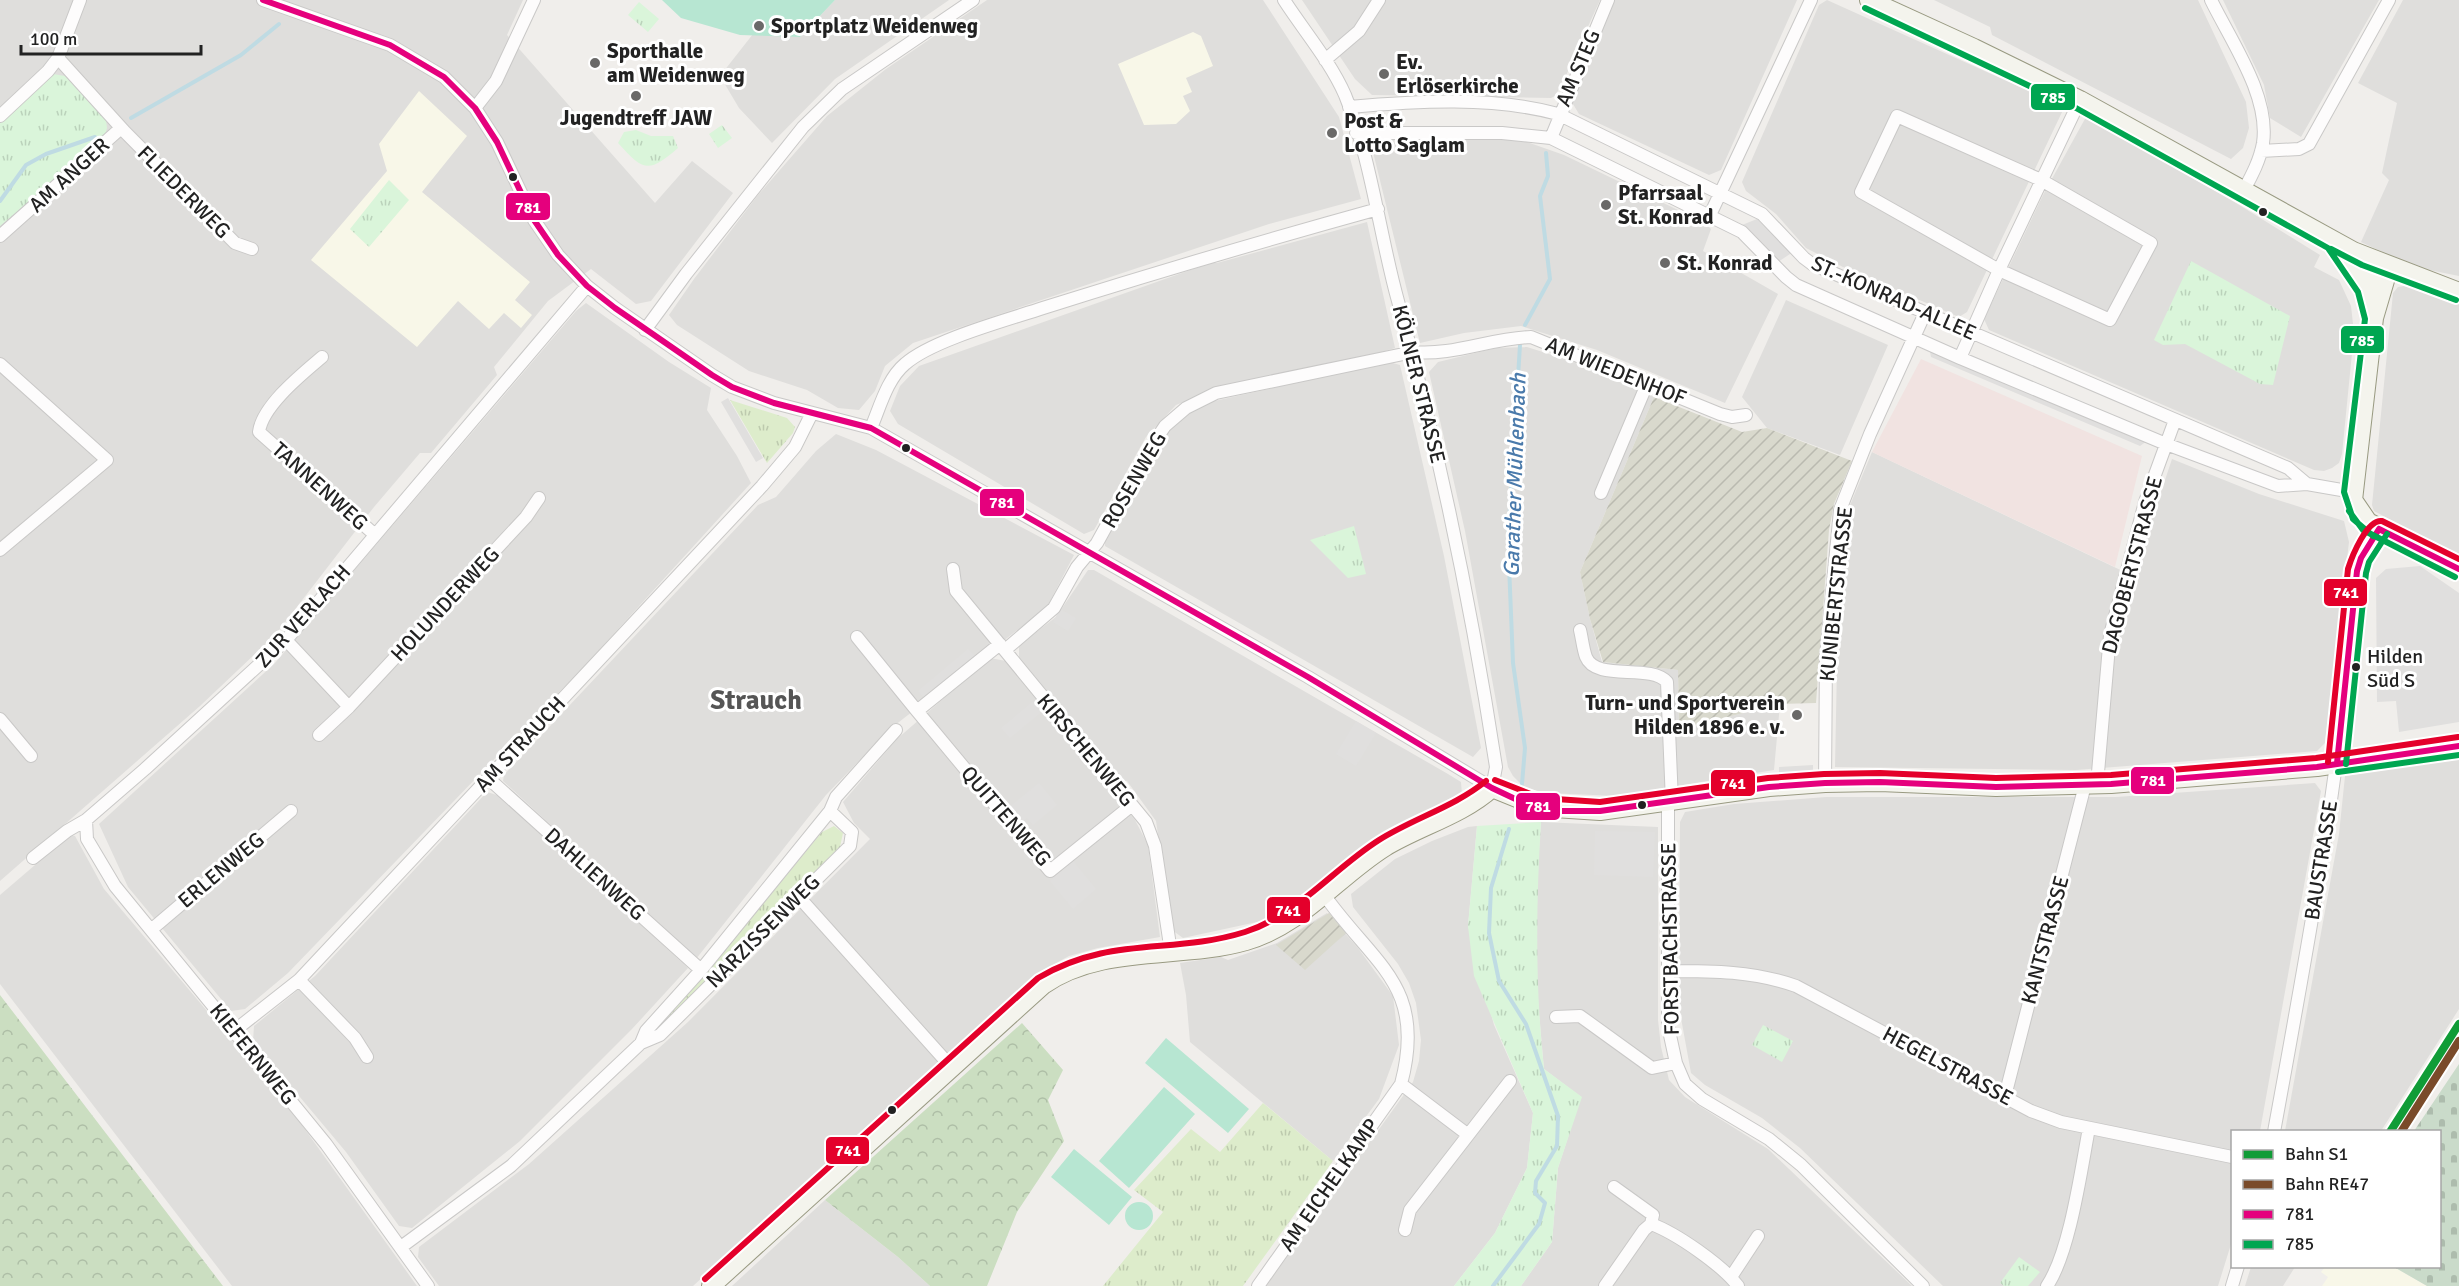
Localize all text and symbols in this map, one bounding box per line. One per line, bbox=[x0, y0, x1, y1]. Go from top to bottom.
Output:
place label: Sportplatz Weidenweg bbox=[771, 13, 978, 39]
scale bar bbox=[21, 18, 201, 56]
marker: Sportplatz Weidenweg bbox=[752, 19, 766, 33]
street label: AM STEG bbox=[1550, 26, 1606, 110]
text: 100 m bbox=[30, 28, 77, 50]
place label: Sporthalle am Weidenweg bbox=[607, 38, 745, 88]
place label: Ev. Erlöserkirche bbox=[1396, 49, 1519, 99]
marker: Sporthalle am Weidenweg bbox=[588, 56, 602, 70]
marker: Ev. Erlöserkirche bbox=[1377, 67, 1391, 81]
line badge: 785 bbox=[2030, 83, 2076, 111]
text: 785 bbox=[2040, 88, 2066, 108]
marker: Jugendtreff JAW bbox=[629, 89, 643, 103]
place label: Jugendtreff JAW bbox=[560, 105, 712, 131]
place label: Post & Lotto Saglam bbox=[1344, 108, 1465, 158]
marker: Post & Lotto Saglam bbox=[1325, 126, 1339, 140]
street label: AM ANGER bbox=[23, 132, 115, 218]
street label: FLIEDERWEG bbox=[132, 140, 236, 244]
unlabelled marker bbox=[507, 171, 519, 183]
place label: Pfarrsaal St. Konrad bbox=[1618, 180, 1714, 230]
line badge: 781 bbox=[505, 192, 551, 221]
text: 781 bbox=[515, 198, 541, 218]
marker: Pfarrsaal St. Konrad bbox=[1599, 198, 1613, 212]
unlabelled marker bbox=[2257, 206, 2269, 218]
place label: St. Konrad bbox=[1677, 250, 1773, 276]
street label: ST.-KONRAD-ALLEE bbox=[1808, 250, 1980, 346]
marker: St. Konrad bbox=[1658, 256, 1672, 270]
street label: KÖLNER STRASSE bbox=[1387, 302, 1451, 466]
line badge: 785 bbox=[2340, 325, 2385, 354]
street label: AM WIEDENHOF bbox=[1542, 331, 1690, 411]
text: 785 bbox=[2349, 331, 2375, 351]
water label: Garather Mühlenbach bbox=[1497, 372, 1532, 577]
street label: ROSENWEG bbox=[1096, 427, 1172, 533]
street label: TANNENWEG bbox=[267, 436, 373, 536]
unlabelled marker bbox=[900, 442, 912, 454]
street label: DAGOBERTSTRASSE bbox=[2096, 473, 2168, 657]
line badge: 781 bbox=[979, 488, 1025, 517]
text: 781 bbox=[989, 493, 1015, 513]
street label: KUNIBERTSTRASSE bbox=[1814, 505, 1858, 683]
street label: HOLUNDERWEG bbox=[385, 541, 505, 667]
street label: ZUR VERLACH bbox=[250, 559, 356, 673]
line badge: 741 bbox=[2323, 578, 2368, 607]
text: 741 bbox=[2333, 583, 2359, 603]
place label: Hilden Süd S bbox=[2367, 644, 2423, 693]
marker: Hilden Süd S bbox=[2350, 661, 2362, 673]
district label: Strauch bbox=[710, 684, 802, 717]
street label: KIRSCHENWEG bbox=[1031, 688, 1141, 812]
place label: Turn- und Sportverein Hilden 1896 e. v. bbox=[1585, 690, 1785, 740]
street label: AM STRAUCH bbox=[469, 691, 571, 797]
marker: Turn- und Sportverein Hilden 1896 e. v. bbox=[1790, 708, 1804, 722]
street label: QUITTENWEG bbox=[955, 761, 1057, 871]
line badge: 781 bbox=[2130, 766, 2175, 795]
line badge: 741 bbox=[1710, 769, 1756, 797]
text: 781 bbox=[2140, 771, 2166, 791]
text: 741 bbox=[1720, 774, 1746, 794]
line badge: 781 bbox=[1515, 792, 1561, 821]
text: 781 bbox=[1525, 797, 1551, 817]
street label: BAUSTRASSE bbox=[2299, 798, 2343, 922]
unlabelled marker bbox=[1636, 799, 1648, 811]
street label: DAHLIENWEG bbox=[539, 822, 651, 926]
street label: ERLENWEG bbox=[173, 826, 269, 914]
street label: FORSTBACHSTRASSE bbox=[1655, 842, 1685, 1036]
street label: NARZISSENWEG bbox=[701, 869, 825, 993]
street label: KANTSTRASSE bbox=[2015, 873, 2075, 1007]
line badge: 741 bbox=[1266, 896, 1311, 924]
text: 741 bbox=[1275, 901, 1301, 921]
street label: KIEFERNWEG bbox=[204, 998, 302, 1110]
street label: HEGELSTRASSE bbox=[1878, 1021, 2018, 1111]
unlabelled marker bbox=[886, 1104, 898, 1116]
street label: AM EICHELKAMP bbox=[1274, 1114, 1384, 1256]
legend bbox=[2231, 1130, 2441, 1268]
line badge: 741 bbox=[825, 1136, 870, 1165]
text: 741 bbox=[835, 1141, 861, 1161]
text: Bahn S1 bbox=[2285, 1143, 2348, 1165]
text: Bahn RE47 bbox=[2285, 1173, 2369, 1195]
text: 781 bbox=[2285, 1203, 2314, 1225]
text: 785 bbox=[2285, 1233, 2314, 1255]

